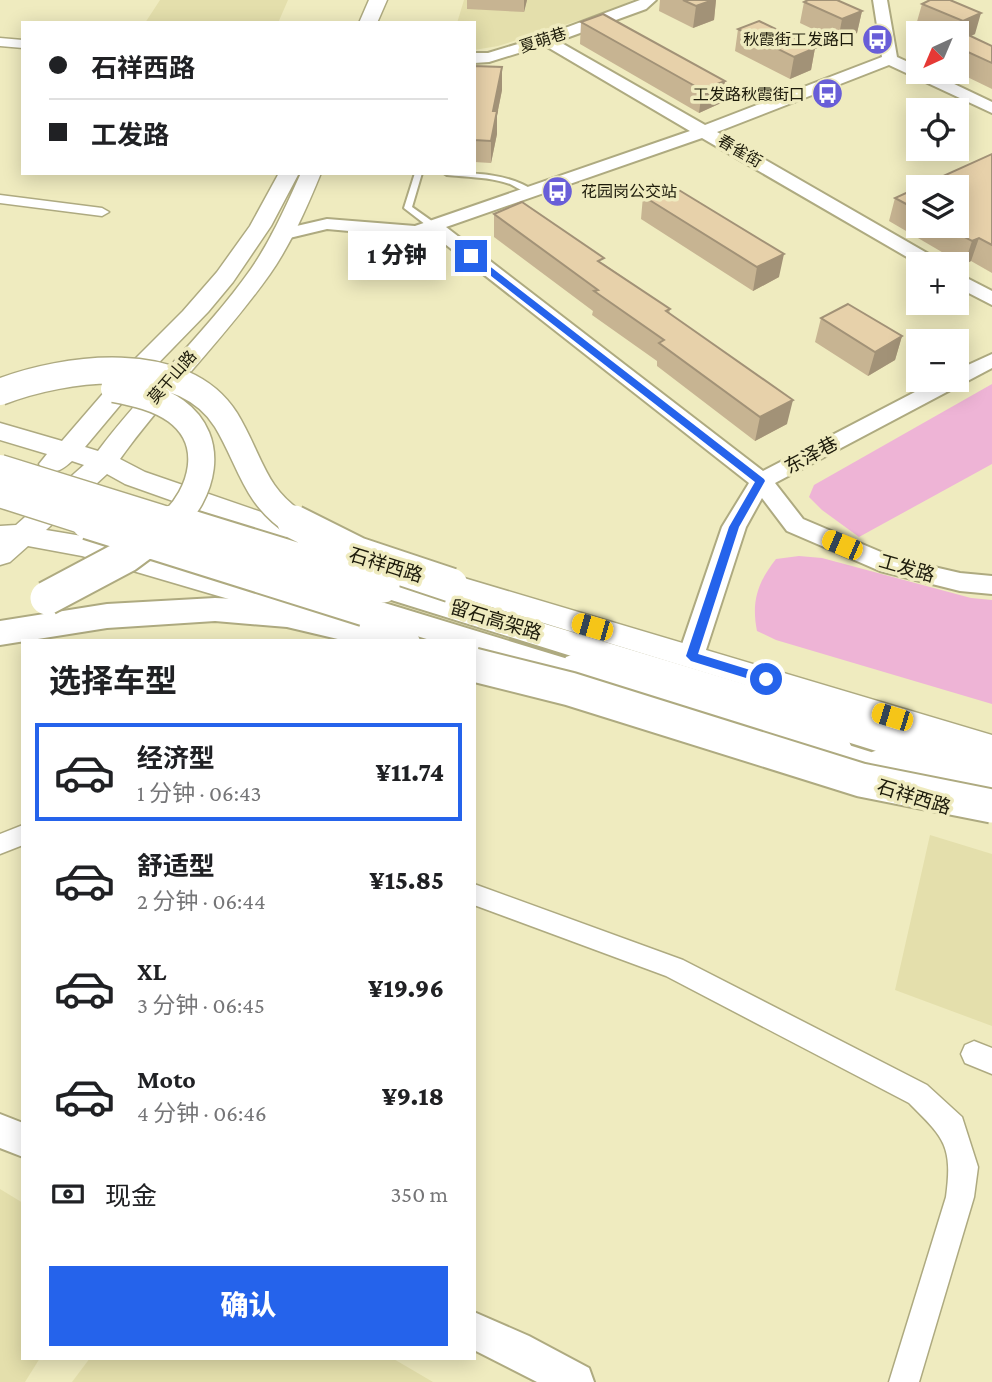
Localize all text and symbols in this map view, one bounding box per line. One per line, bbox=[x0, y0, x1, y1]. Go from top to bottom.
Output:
north arrow bbox=[906, 21, 970, 84]
map controls bbox=[906, 21, 969, 392]
bus stop icon: 秋霞街工发路口 bbox=[861, 22, 895, 56]
street label: 夏萌巷 bbox=[518, 24, 568, 56]
place label: 秋霞街工发路口 bbox=[743, 31, 855, 48]
text: 石祥西路 bbox=[91, 54, 195, 83]
bus stop icon: 工发路秋霞街口 bbox=[811, 77, 845, 111]
place label: 工发路秋霞街口 bbox=[693, 86, 805, 103]
button: locate bbox=[906, 98, 969, 161]
text: 工发路 bbox=[91, 121, 169, 150]
street label: 春雀街 bbox=[715, 132, 765, 170]
bus stop icon: 花园岗公交站 bbox=[541, 174, 575, 208]
button: layers bbox=[906, 175, 969, 238]
place label: 花园岗公交站 bbox=[581, 183, 677, 200]
callout: 1 分钟 bbox=[349, 232, 447, 280]
route end bbox=[455, 240, 487, 272]
text: 1 分钟 bbox=[367, 242, 427, 268]
button: + bbox=[906, 252, 969, 315]
button: − bbox=[906, 329, 969, 392]
street label: 莫干山路 bbox=[145, 347, 199, 407]
street label: 东泽巷 bbox=[781, 432, 841, 478]
car bbox=[819, 527, 866, 563]
street label: 石祥西路 bbox=[347, 544, 425, 586]
street label: 工发路 bbox=[877, 550, 937, 586]
street label: 留石高架路 bbox=[447, 596, 545, 644]
car bbox=[569, 611, 616, 643]
text: 选择车型 bbox=[49, 663, 177, 699]
route start bbox=[750, 663, 782, 695]
car bbox=[869, 701, 916, 733]
icon: car bbox=[53, 741, 116, 804]
text: 经济型 bbox=[137, 744, 215, 773]
text: ¥11.74 bbox=[376, 758, 444, 787]
street label: 石祥西路 bbox=[875, 776, 953, 818]
text: 1 分钟 · 06:43 bbox=[137, 780, 261, 806]
icon: car bbox=[53, 849, 116, 912]
text: 舒适型 bbox=[137, 852, 215, 881]
text: ¥15.85 bbox=[369, 866, 444, 895]
text: 2 分钟 · 06:44 bbox=[137, 888, 266, 914]
icon: car bbox=[53, 957, 116, 1020]
text: XL bbox=[137, 957, 166, 986]
text: ¥19.96 bbox=[368, 974, 444, 1003]
text: 3 分钟 · 06:45 bbox=[137, 992, 265, 1018]
icon: car bbox=[53, 1065, 116, 1128]
text: Moto bbox=[137, 1065, 196, 1094]
text: ¥9.18 bbox=[382, 1082, 444, 1111]
text: 4 分钟 · 06:46 bbox=[137, 1100, 267, 1126]
icon: cash bbox=[49, 1175, 87, 1213]
text: 350 m bbox=[390, 1181, 448, 1207]
text: 现金 bbox=[105, 1182, 157, 1211]
button: 确认 bbox=[49, 1266, 448, 1346]

